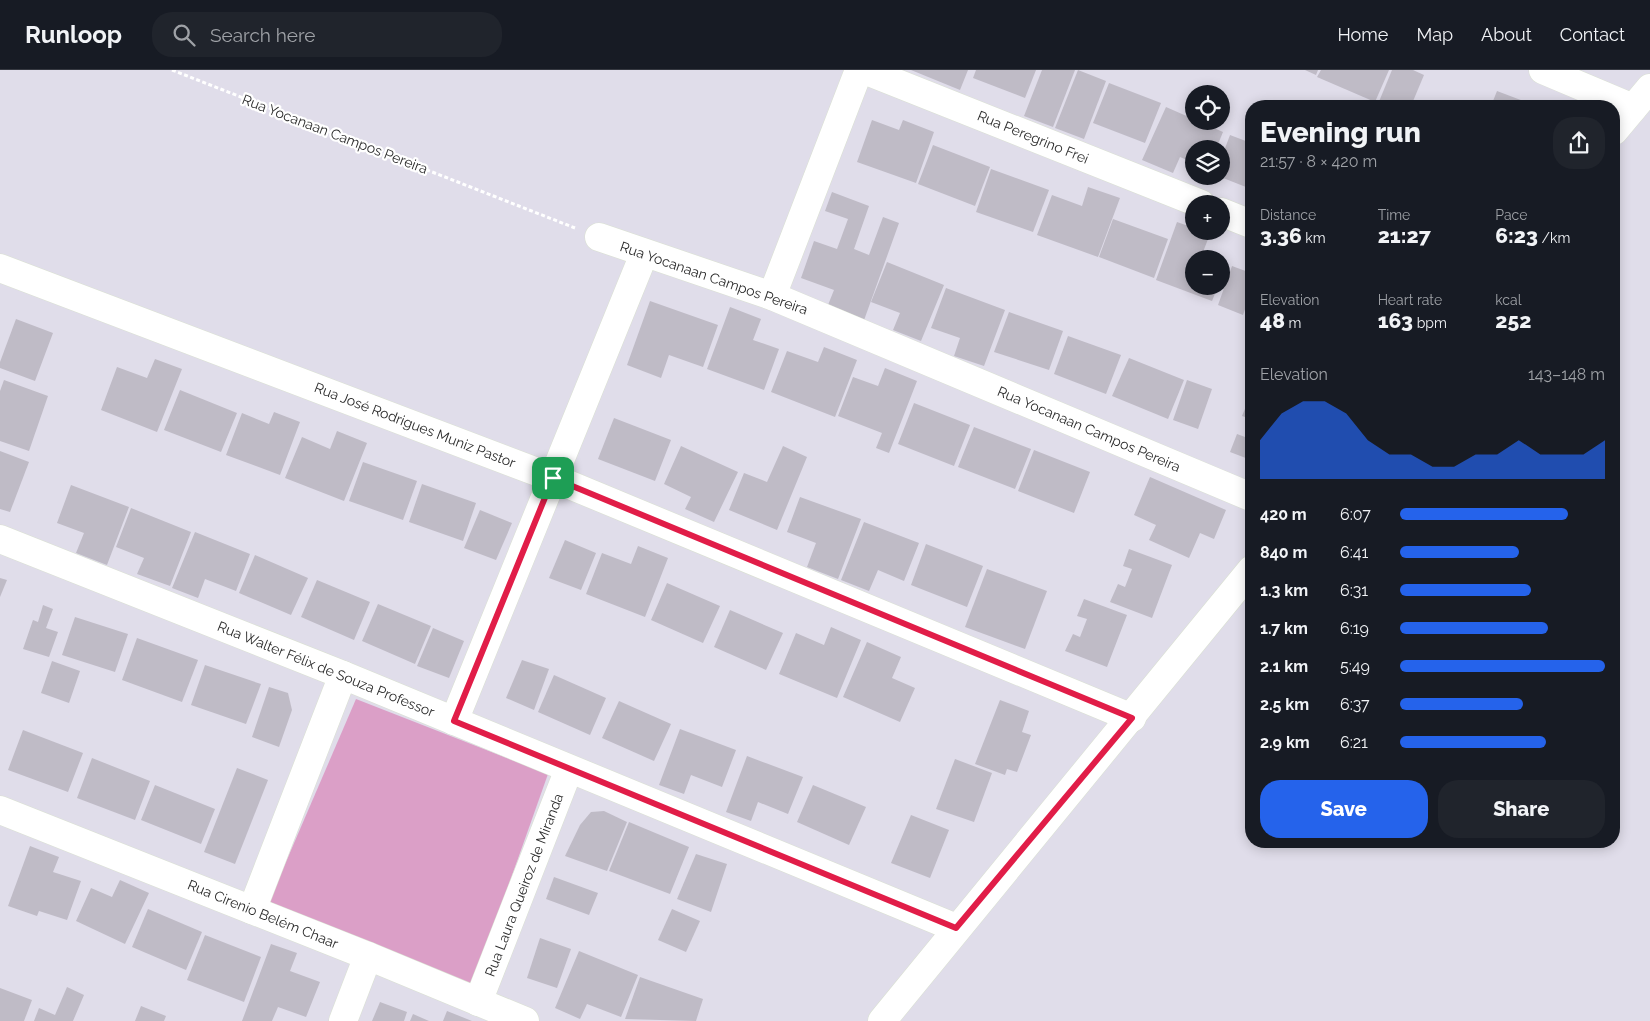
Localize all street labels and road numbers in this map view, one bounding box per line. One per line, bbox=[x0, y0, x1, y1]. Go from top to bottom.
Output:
street label: Rua Yocanaan Campos Pereira bbox=[240, 91, 430, 177]
street label: Rua Peregrino Frei bbox=[975, 107, 1091, 167]
street label: Rua Yocanaan Campos Pereira bbox=[618, 238, 810, 318]
street label: Rua José Rodrigues Muniz Pastor bbox=[312, 379, 518, 471]
street label: Rua Yocanaan Campos Pereira bbox=[995, 383, 1183, 475]
street label: Rua Walter Félix de Souza Professor bbox=[215, 618, 437, 720]
street label: Rua Laura Queiroz de Miranda bbox=[482, 791, 566, 979]
street label: Rua Cirenio Belém Chaar bbox=[185, 876, 341, 952]

